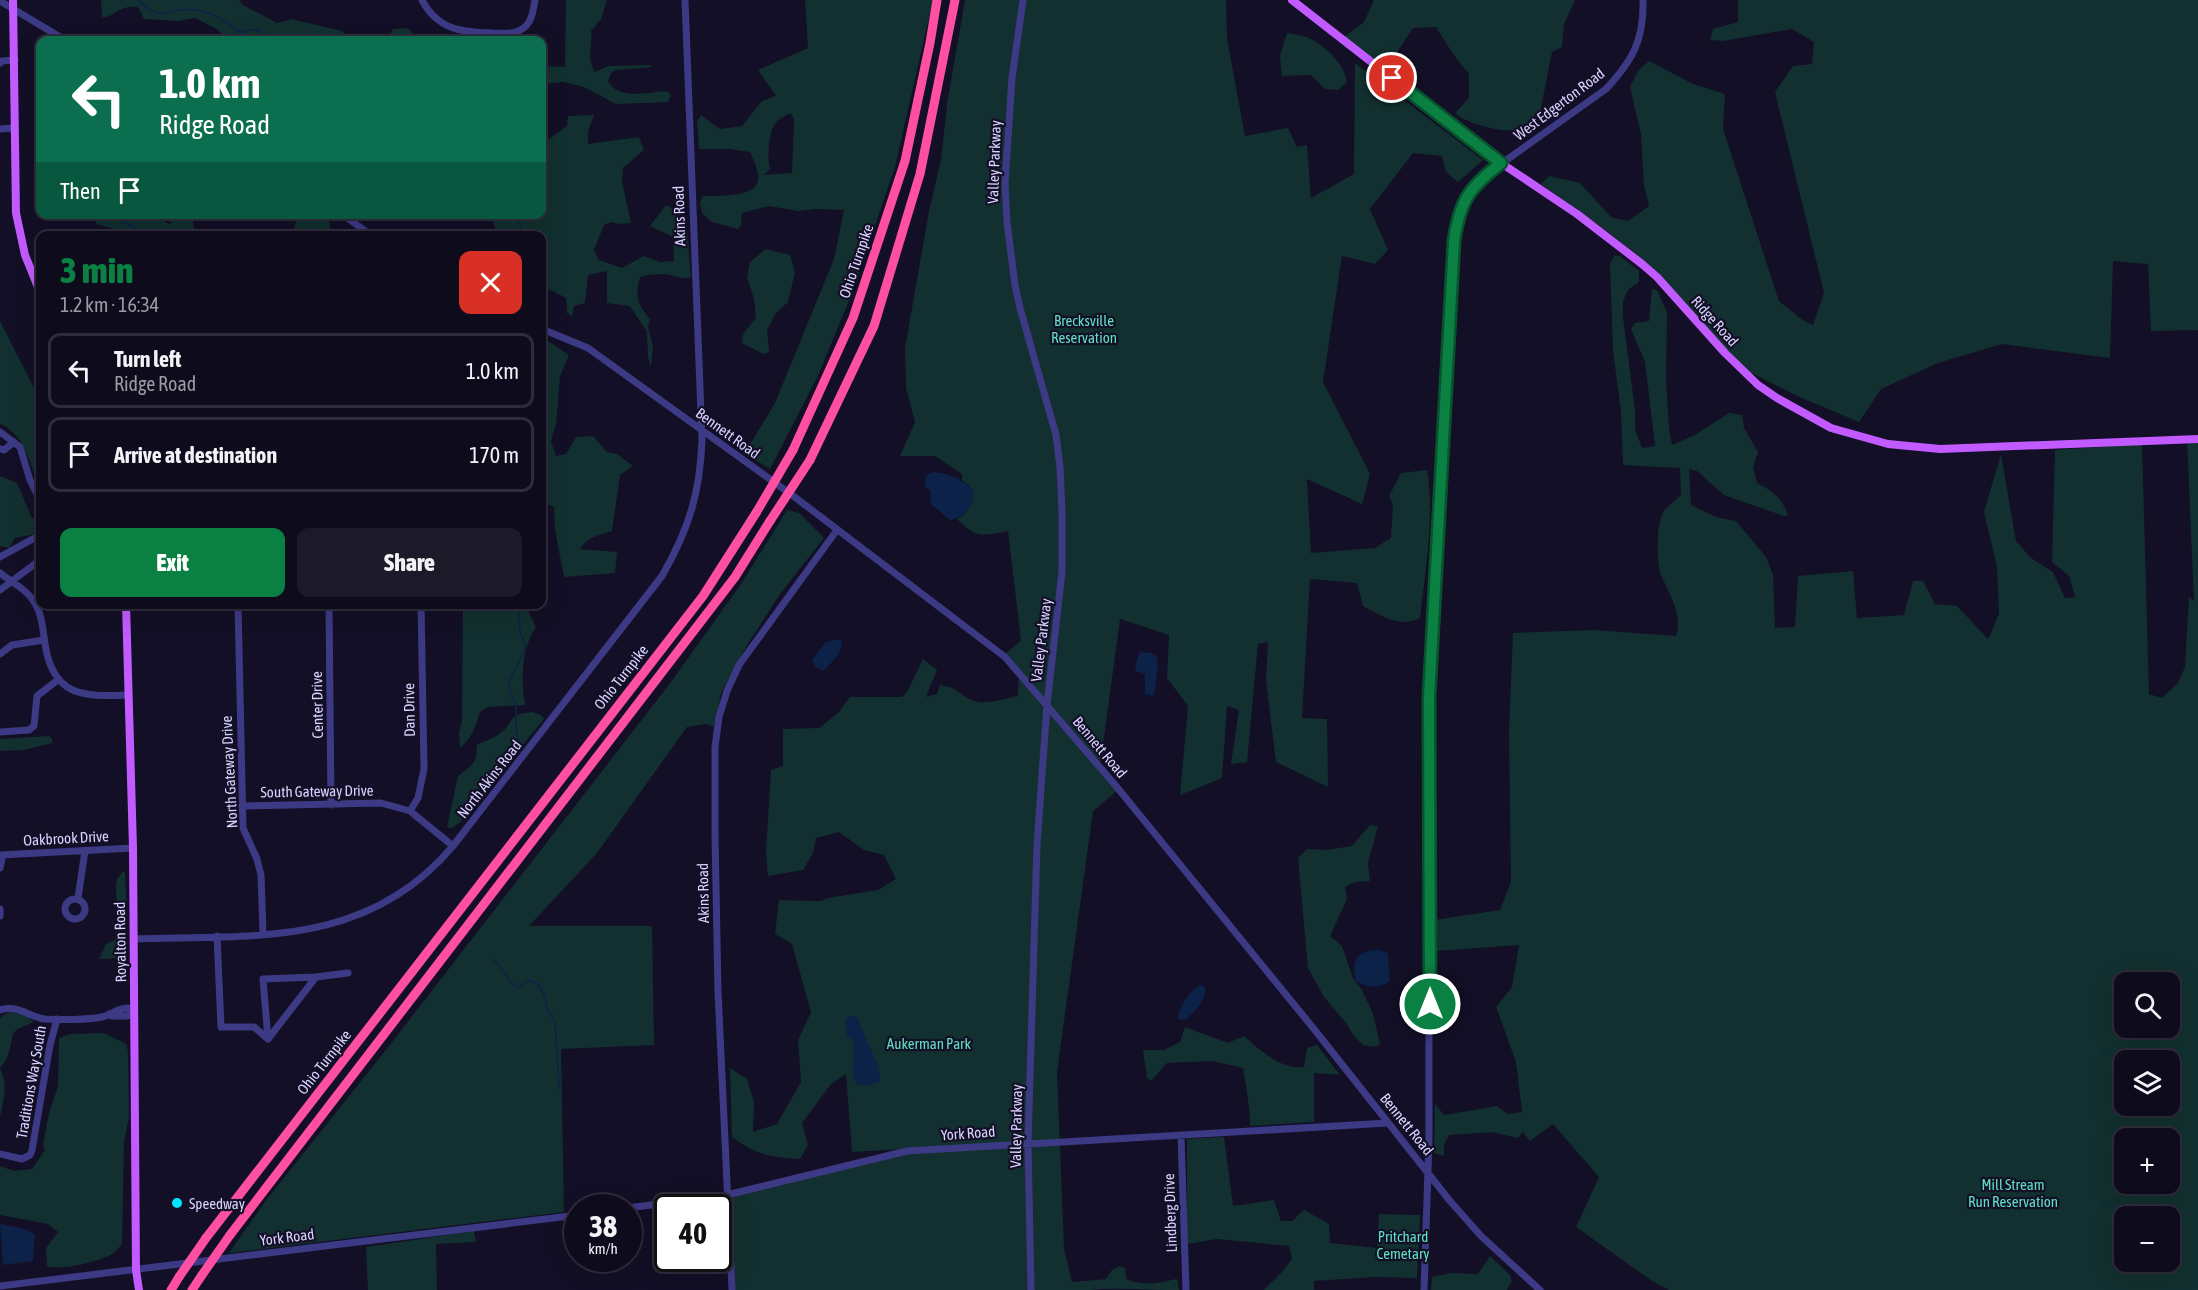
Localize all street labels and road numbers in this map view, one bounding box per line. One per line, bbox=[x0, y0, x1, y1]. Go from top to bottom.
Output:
street label: West Edgerton Road bbox=[1510, 64, 1608, 144]
street label: Valley Parkway bbox=[984, 120, 1004, 204]
street label: Akins Road bbox=[669, 186, 689, 246]
street label: Ohio Turnpike bbox=[835, 222, 877, 300]
street label: Ridge Road bbox=[1688, 292, 1742, 350]
street label: Bennett Road bbox=[693, 404, 763, 462]
street label: Valley Parkway bbox=[1027, 597, 1055, 683]
street label: Ohio Turnpike bbox=[591, 641, 652, 713]
street label: Center Drive bbox=[308, 671, 326, 739]
street label: Dan Drive bbox=[400, 683, 418, 737]
street label: Bennett Road bbox=[1070, 713, 1130, 781]
street label: North Gateway Drive bbox=[218, 715, 240, 829]
street label: North Akins Road bbox=[453, 737, 525, 821]
street label: South Gateway Drive bbox=[260, 782, 374, 800]
street label: Oakbrook Drive bbox=[23, 827, 109, 849]
street label: Akins Road bbox=[694, 863, 712, 923]
street label: Royalton Road bbox=[111, 902, 129, 982]
street label: Traditions Way South bbox=[13, 1024, 49, 1140]
street label: Ohio Turnpike bbox=[294, 1026, 355, 1098]
street label: Valley Parkway bbox=[1007, 1084, 1025, 1168]
street label: Bennett Road bbox=[1377, 1090, 1437, 1158]
street label: York Road bbox=[940, 1123, 996, 1143]
street label: Lindberg Drive bbox=[1160, 1173, 1180, 1253]
street label: York Road bbox=[259, 1225, 315, 1249]

